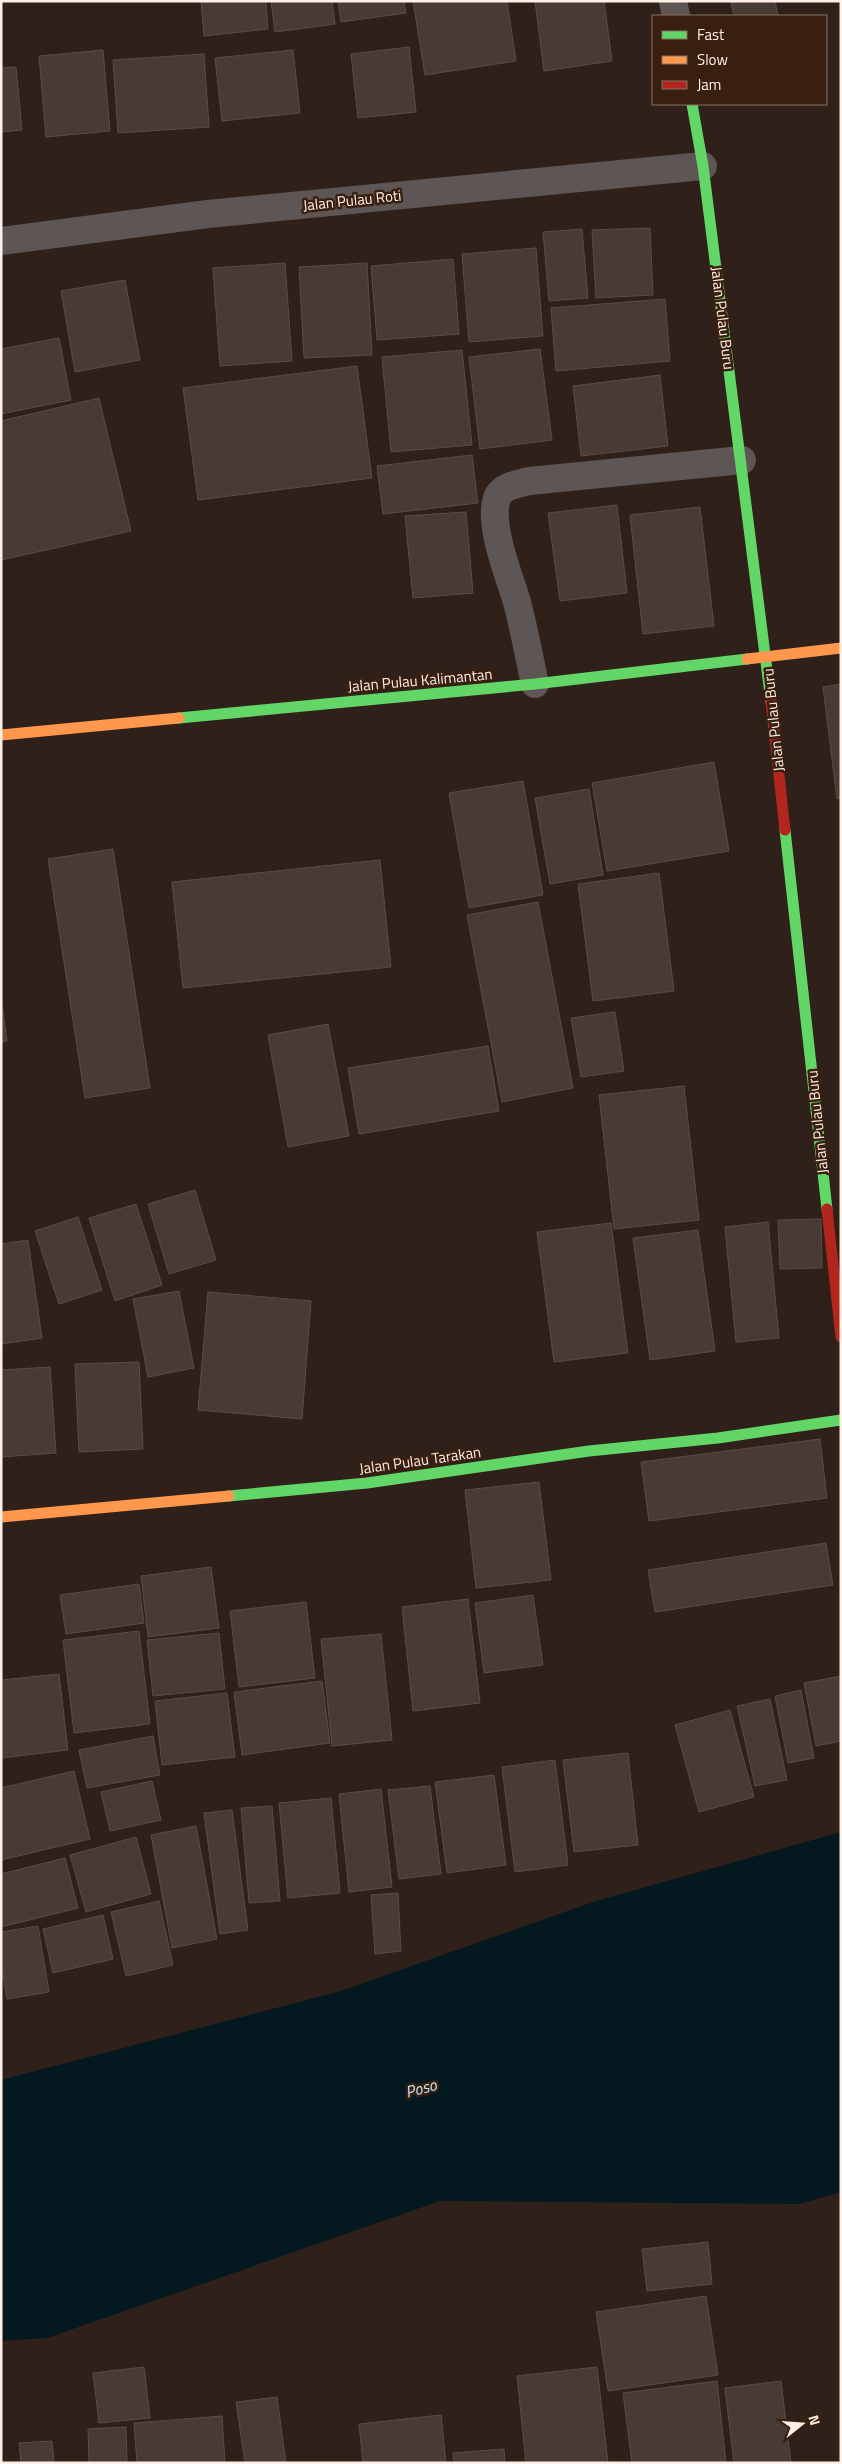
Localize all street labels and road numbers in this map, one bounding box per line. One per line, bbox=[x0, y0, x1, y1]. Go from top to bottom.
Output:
street label: Jalan Pulau Roti bbox=[302, 183, 402, 217]
street label: Jalan Pulau Buru bbox=[705, 265, 741, 371]
street label: Jalan Pulau Kalimantan bbox=[347, 662, 493, 698]
street label: Jalan Pulau Buru bbox=[756, 667, 790, 773]
street label: Jalan Pulau Buru bbox=[800, 1069, 834, 1175]
street label: Jalan Pulau Tarakan bbox=[358, 1440, 482, 1480]

